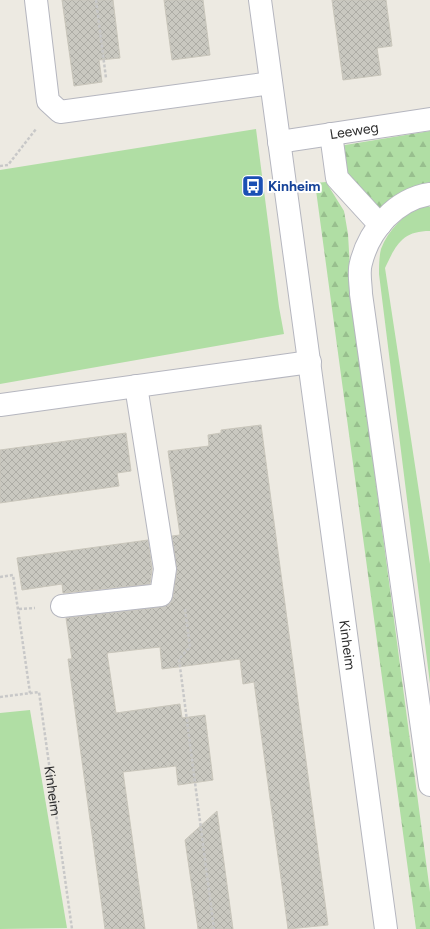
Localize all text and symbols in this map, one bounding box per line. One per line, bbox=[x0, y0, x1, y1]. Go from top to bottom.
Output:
street label: Leeweg bbox=[329, 119, 380, 143]
bus stop icon: Kinheim bbox=[240, 173, 266, 199]
place label: Kinheim bbox=[268, 178, 321, 195]
street label: Kinheim bbox=[335, 619, 359, 671]
street label: Kinheim bbox=[40, 765, 64, 817]

